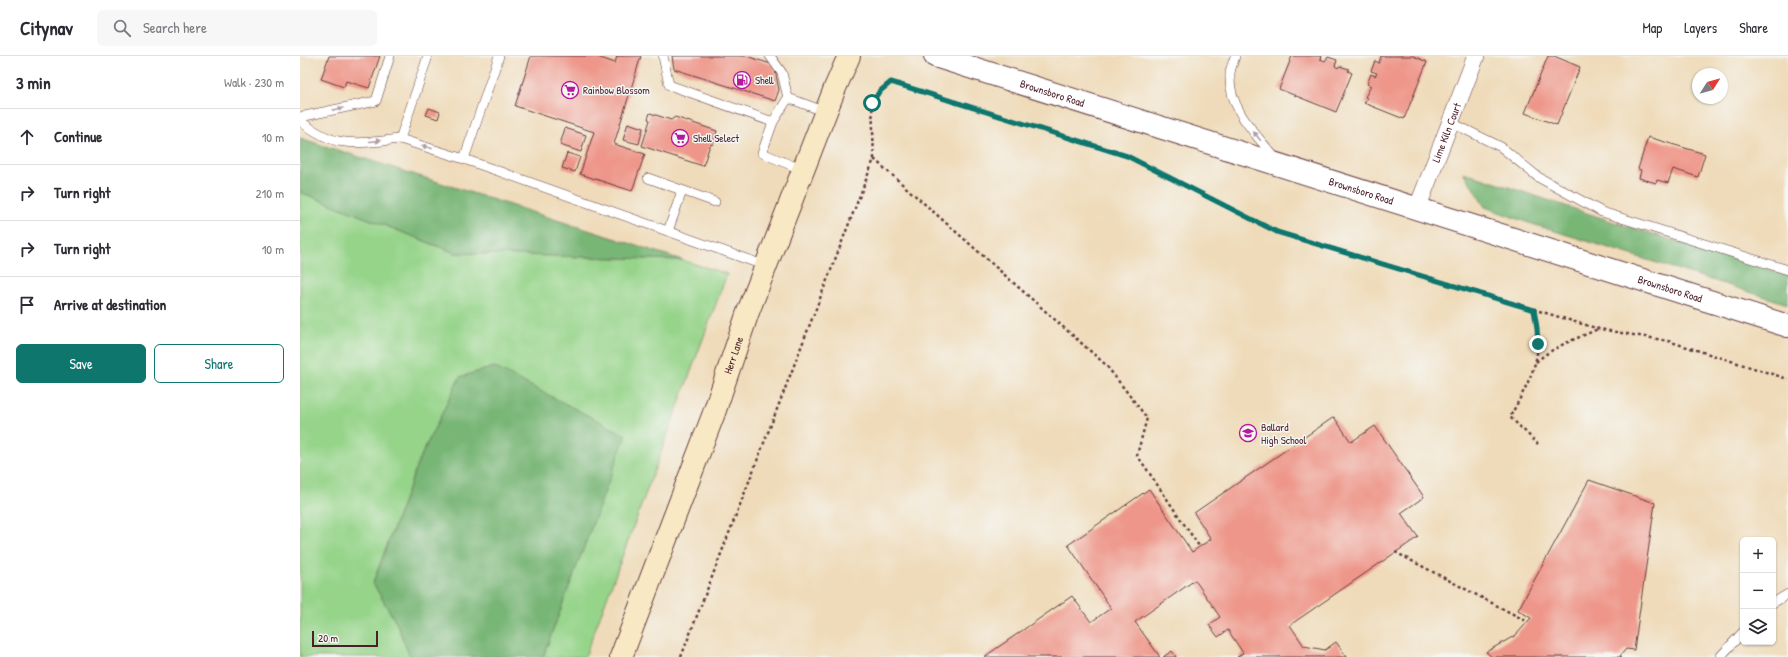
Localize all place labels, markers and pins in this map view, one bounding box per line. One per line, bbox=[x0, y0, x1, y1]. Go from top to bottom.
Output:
fuel station icon: Shell bbox=[732, 70, 752, 90]
place label: Shell bbox=[755, 73, 774, 87]
supermarket icon: Rainbow Blossom bbox=[560, 80, 580, 100]
place label: Rainbow Blossom bbox=[583, 83, 650, 97]
supermarket icon: Shell Select bbox=[670, 128, 690, 148]
place label: Shell Select bbox=[693, 131, 739, 145]
place label: Ballard High School bbox=[1261, 420, 1306, 447]
school or university icon: Ballard High School bbox=[1238, 423, 1258, 443]

